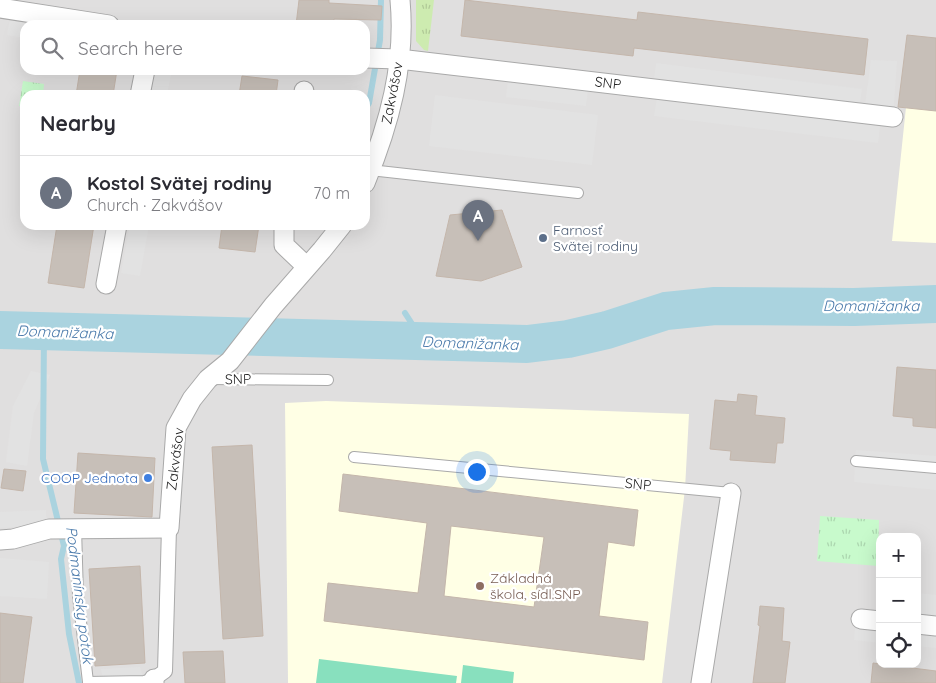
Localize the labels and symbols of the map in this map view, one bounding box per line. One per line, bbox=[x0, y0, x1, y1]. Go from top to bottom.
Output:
street label: Zakvášov bbox=[377, 60, 407, 126]
street label: SNP bbox=[594, 72, 622, 94]
pin: A bbox=[462, 200, 494, 241]
place label: Farnosť Svätej rodiny bbox=[553, 221, 638, 255]
marker: Farnosť Svätej rodiny bbox=[537, 232, 549, 244]
water label: Domanižanka bbox=[823, 296, 920, 315]
water label: Domanižanka bbox=[16, 321, 115, 343]
water label: Domanižanka bbox=[421, 332, 520, 354]
street label: SNP bbox=[225, 370, 251, 388]
street label: Zakvášov bbox=[162, 427, 188, 491]
your location bbox=[464, 459, 490, 485]
place label: COOP Jednota bbox=[41, 469, 138, 487]
marker: COOP Jednota bbox=[142, 472, 154, 484]
street label: SNP bbox=[624, 474, 652, 494]
water label: Podmanínsky potok bbox=[62, 525, 98, 667]
place label: Základná škola, sídl.SNP bbox=[490, 569, 581, 603]
marker: Základná škola, sídl.SNP bbox=[474, 580, 486, 592]

